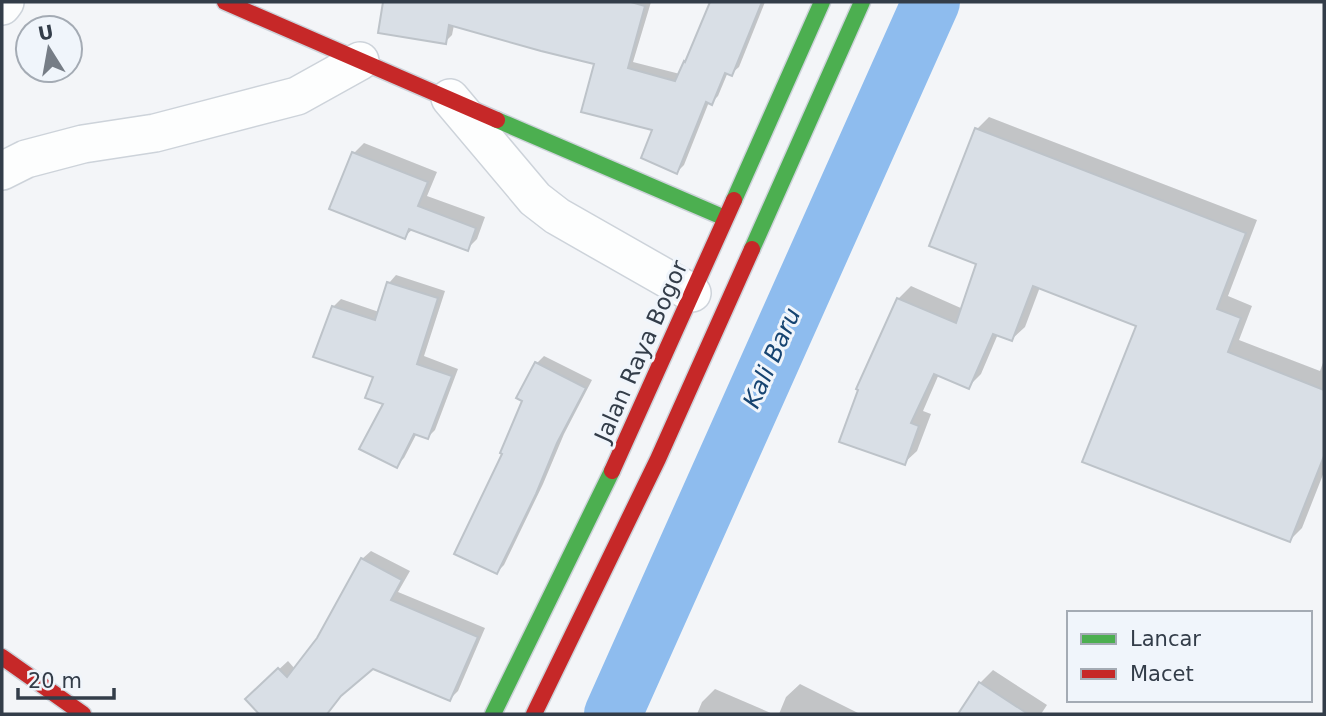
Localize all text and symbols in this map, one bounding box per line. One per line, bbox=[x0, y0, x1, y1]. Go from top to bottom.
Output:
north arrow bbox=[14, 14, 84, 84]
text: U bbox=[36, 20, 55, 45]
street label: Jalan Raya Bogor bbox=[588, 256, 693, 448]
water label: Kali Baru bbox=[737, 304, 807, 412]
legend bbox=[1067, 611, 1312, 702]
text: Lancar bbox=[1130, 627, 1201, 651]
scale bar bbox=[18, 656, 114, 700]
text: Macet bbox=[1130, 662, 1194, 686]
text: 20 m bbox=[28, 669, 82, 693]

